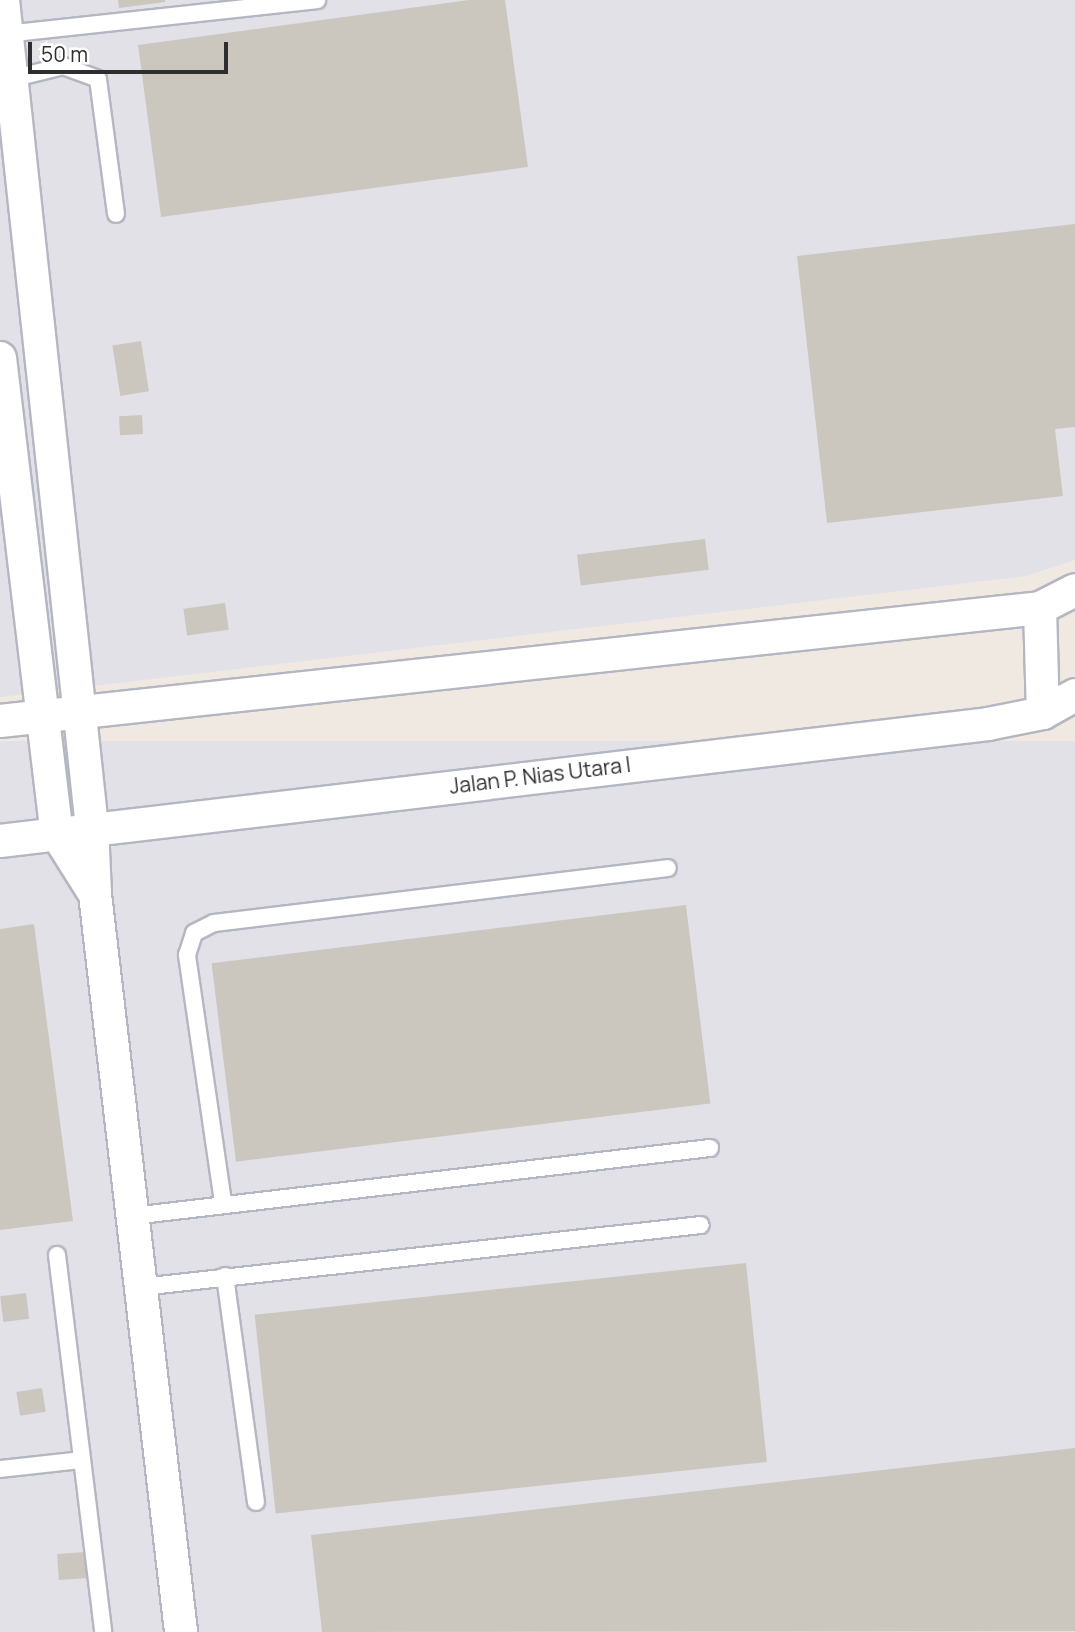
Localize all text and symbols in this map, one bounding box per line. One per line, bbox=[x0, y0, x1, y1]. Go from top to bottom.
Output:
scale bar bbox=[32, 28, 231, 72]
text: 50 m bbox=[41, 40, 88, 68]
street label: Jalan P. Nias Utara I bbox=[448, 751, 632, 799]

